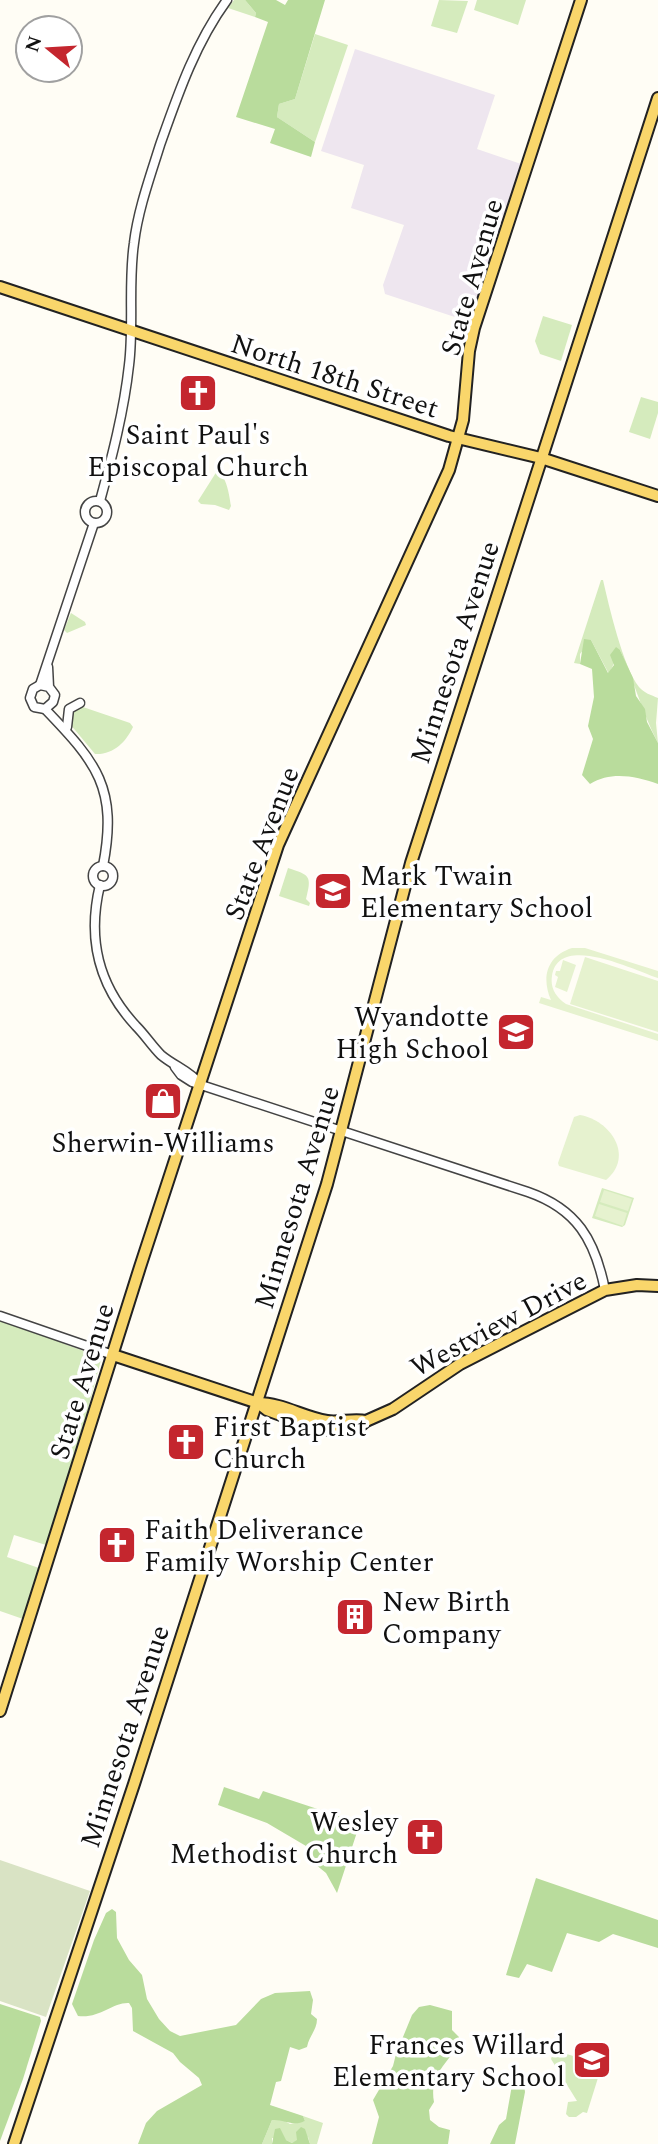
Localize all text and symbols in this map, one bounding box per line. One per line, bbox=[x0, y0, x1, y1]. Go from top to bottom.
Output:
north arrow bbox=[14, 14, 84, 84]
text: N bbox=[18, 32, 50, 56]
street label: State Avenue bbox=[429, 194, 515, 361]
street label: North 18th Street bbox=[225, 323, 444, 430]
church icon: Saint Paul's Episcopal Church bbox=[177, 372, 219, 414]
place label: Saint Paul's Episcopal Church bbox=[87, 414, 309, 489]
street label: Minnesota Avenue bbox=[399, 535, 512, 769]
street label: State Avenue bbox=[213, 760, 311, 927]
place label: Mark Twain Elementary School bbox=[360, 855, 593, 930]
school or university icon: Mark Twain Elementary School bbox=[312, 870, 354, 912]
place label: Wyandotte High School bbox=[336, 996, 489, 1071]
school or university icon: Wyandotte High School bbox=[495, 1011, 537, 1053]
shop icon: Sherwin-Williams bbox=[142, 1080, 184, 1122]
street label: Minnesota Avenue bbox=[243, 1080, 352, 1315]
place label: Sherwin-Williams bbox=[52, 1122, 274, 1165]
street label: Westview Drive bbox=[403, 1260, 595, 1389]
street label: State Avenue bbox=[38, 1298, 127, 1465]
place label: First Baptist Church bbox=[213, 1406, 367, 1481]
church icon: First Baptist Church bbox=[165, 1421, 207, 1463]
place label: Faith Deliverance Family Worship Center bbox=[144, 1509, 434, 1584]
church icon: Faith Deliverance Family Worship Center bbox=[96, 1524, 138, 1566]
place label: New Birth Company bbox=[382, 1581, 511, 1656]
building icon: New Birth Company bbox=[334, 1596, 376, 1638]
street label: Minnesota Avenue bbox=[69, 1619, 182, 1853]
place label: Wesley Methodist Church bbox=[170, 1801, 400, 1876]
church icon: Wesley Methodist Church bbox=[404, 1816, 446, 1858]
place label: Frances Willard Elementary School bbox=[332, 2024, 565, 2099]
school or university icon: Frances Willard Elementary School bbox=[571, 2039, 613, 2081]

